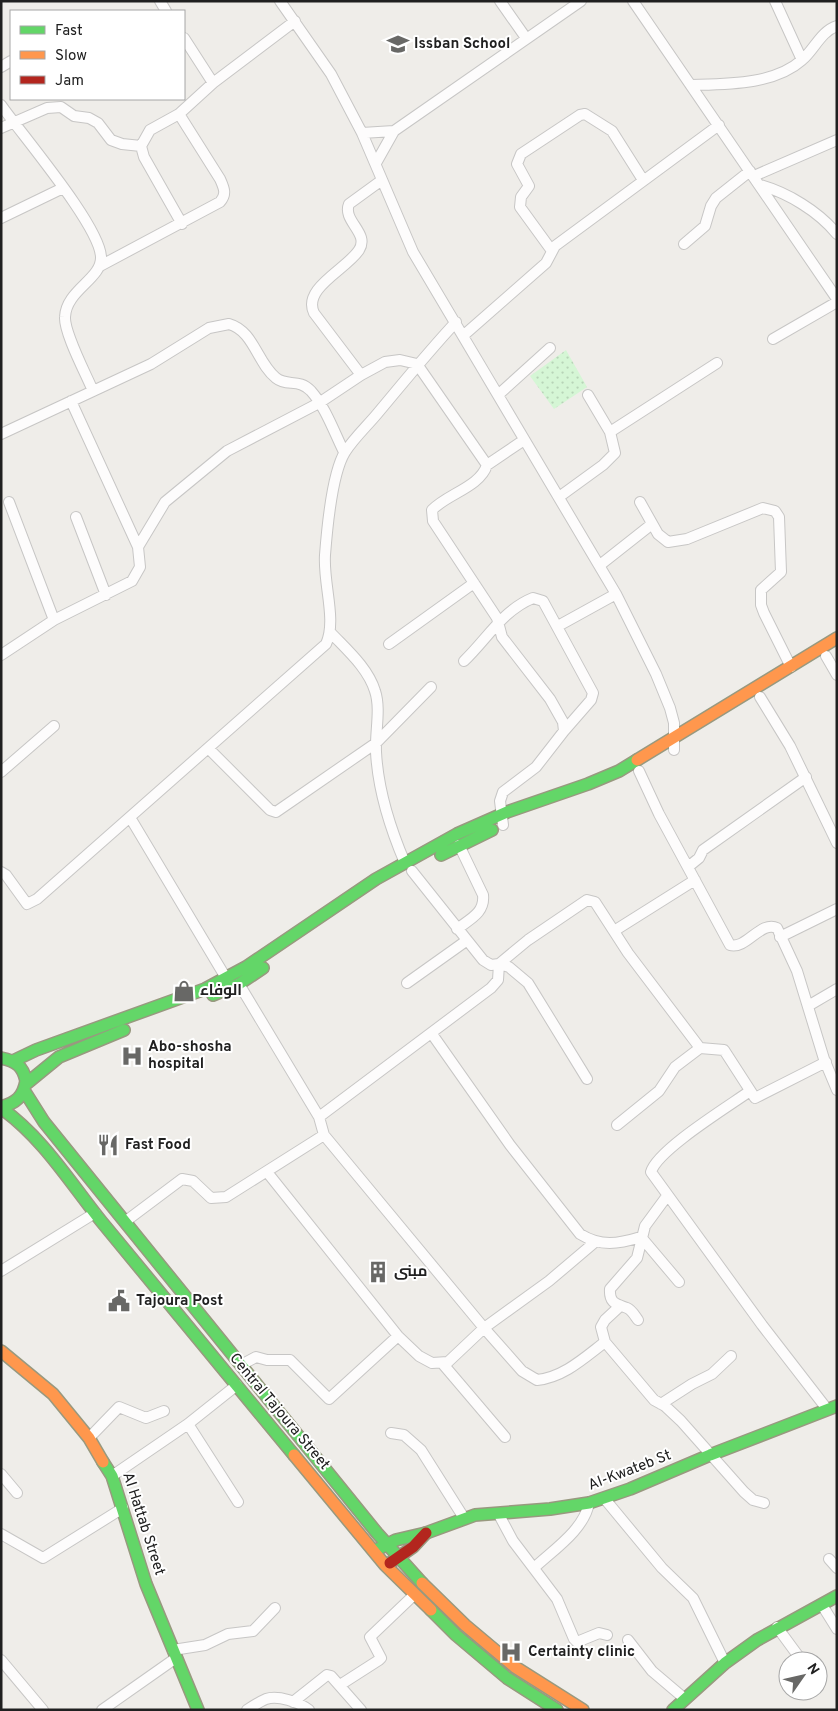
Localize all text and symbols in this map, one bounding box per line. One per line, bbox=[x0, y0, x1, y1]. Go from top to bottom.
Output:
legend bbox=[10, 10, 185, 100]
text: Fast bbox=[55, 22, 83, 41]
school or university icon: Issban School bbox=[385, 31, 411, 57]
place label: Issban School bbox=[414, 35, 510, 54]
text: Slow bbox=[55, 47, 87, 66]
text: Jam bbox=[55, 72, 84, 91]
shop icon: الوفاء bbox=[171, 978, 197, 1004]
place label: الوفاء bbox=[200, 982, 242, 1001]
place label: Abo-shosha hospital bbox=[148, 1038, 232, 1074]
hospital icon: Abo-shosha hospital bbox=[119, 1043, 145, 1069]
restaurant icon: Fast Food bbox=[95, 1132, 121, 1158]
place label: Fast Food bbox=[125, 1136, 191, 1155]
building icon: مبنى bbox=[365, 1259, 391, 1285]
place label: مبنى bbox=[394, 1263, 427, 1282]
public building icon: Tajoura Post bbox=[106, 1288, 132, 1314]
place label: Tajoura Post bbox=[136, 1292, 223, 1311]
street label: Central Tajoura Street bbox=[225, 1350, 333, 1474]
street label: Al-Kwateb St bbox=[586, 1446, 674, 1496]
street label: Al Hattab Street bbox=[117, 1470, 169, 1578]
hospital icon: Certainty clinic bbox=[498, 1639, 524, 1665]
place label: Certainty clinic bbox=[528, 1643, 635, 1662]
north arrow bbox=[778, 1651, 828, 1701]
text: N bbox=[803, 1661, 822, 1678]

